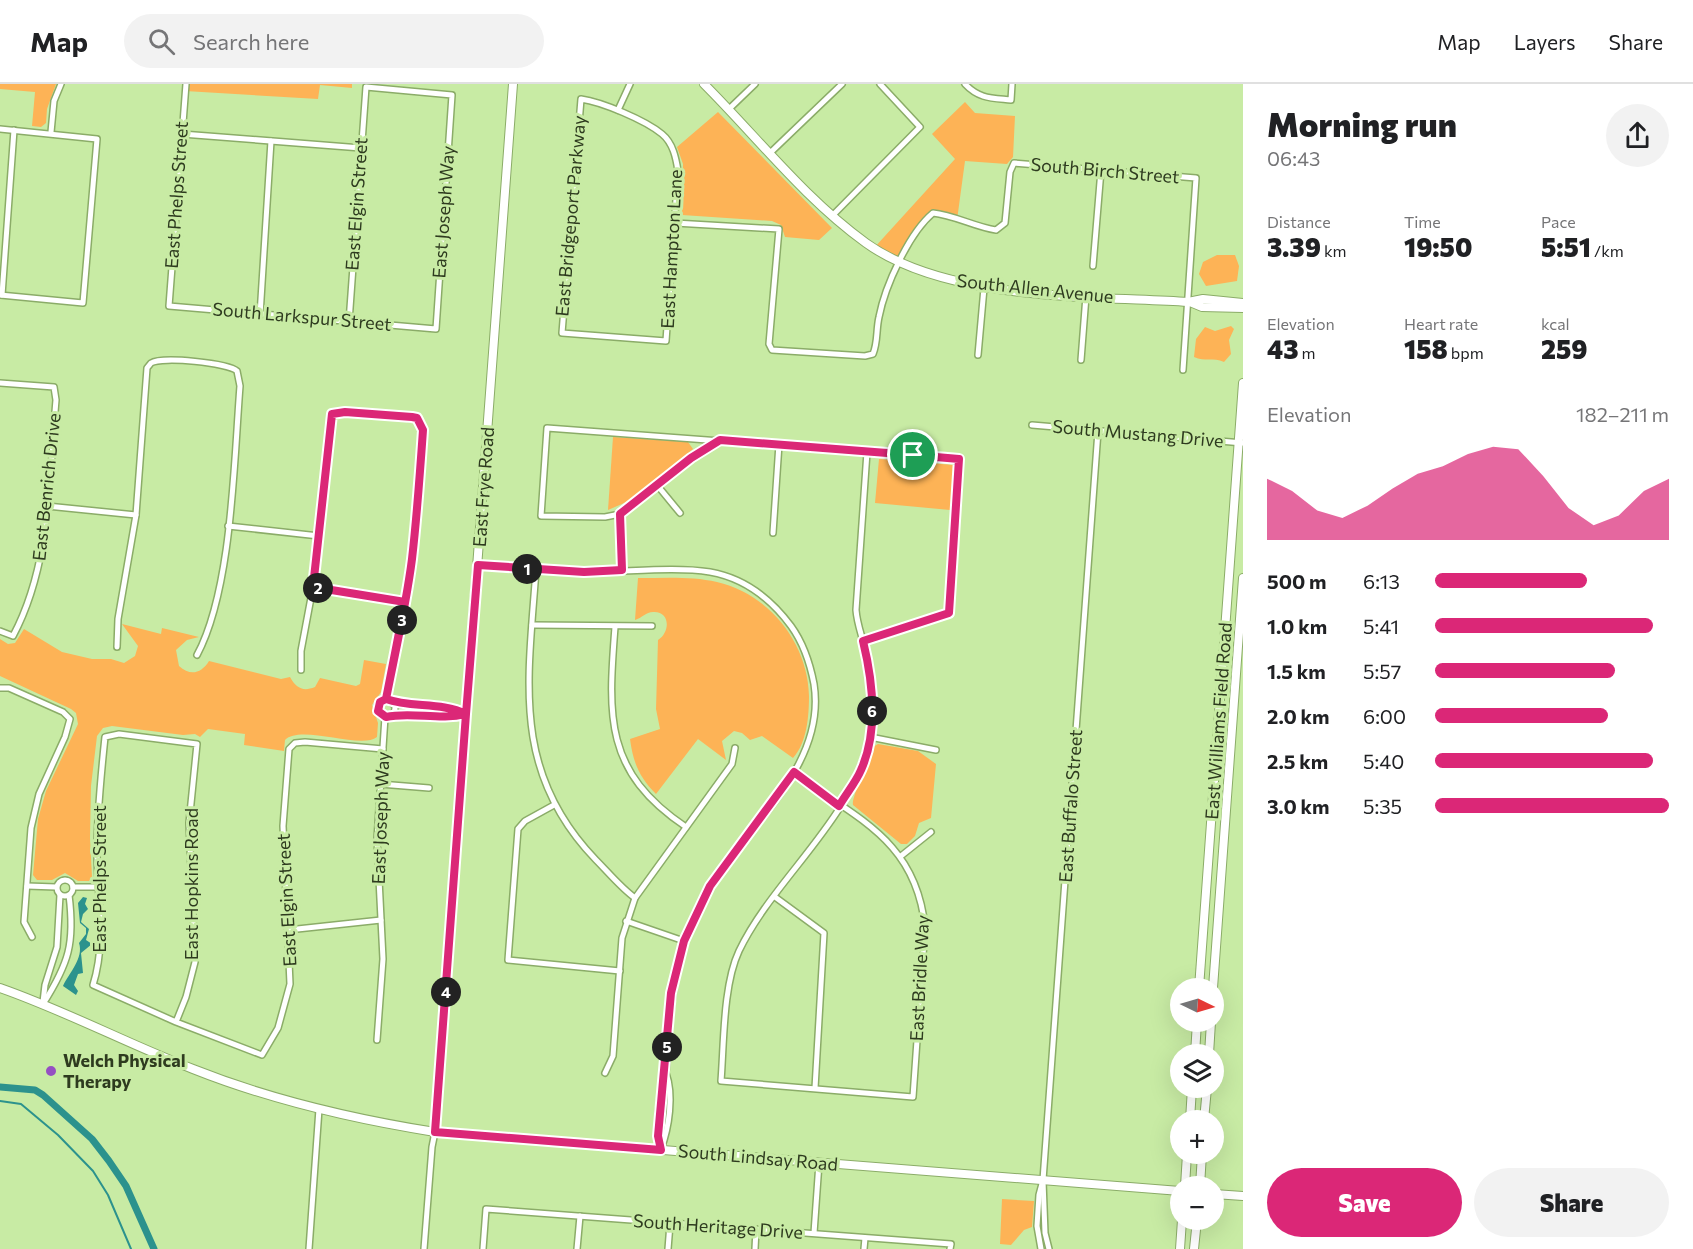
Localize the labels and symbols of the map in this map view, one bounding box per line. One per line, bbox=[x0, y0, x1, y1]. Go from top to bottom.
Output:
street label: East Bridgeport Parkway bbox=[550, 114, 590, 317]
street label: East Phelps Street bbox=[160, 120, 192, 269]
street label: East Elgin Street bbox=[340, 137, 372, 271]
street label: East Joseph Way bbox=[427, 145, 459, 279]
street label: South Birch Street bbox=[1030, 153, 1180, 187]
street label: East Hampton Lane bbox=[656, 169, 686, 329]
street label: South Allen Avenue bbox=[956, 269, 1114, 307]
street label: South Larkspur Street bbox=[212, 297, 392, 335]
street label: East Benrich Drive bbox=[27, 412, 65, 562]
street label: South Mustang Drive bbox=[1052, 415, 1225, 451]
street label: East Frye Road bbox=[468, 426, 498, 548]
pin bbox=[887, 429, 938, 480]
pin: 1 bbox=[512, 554, 542, 584]
pin: 2 bbox=[303, 573, 333, 603]
pin: 3 bbox=[387, 605, 417, 635]
street label: East Williams Field Road bbox=[1200, 622, 1236, 820]
pin: 6 bbox=[857, 696, 887, 726]
street label: East Buffalo Street bbox=[1054, 729, 1086, 883]
street label: East Joseph Way bbox=[367, 751, 393, 885]
street label: East Phelps Street bbox=[88, 805, 110, 953]
street label: East Hopkins Road bbox=[180, 808, 202, 960]
street label: East Elgin Street bbox=[272, 833, 300, 967]
street label: East Bridle Way bbox=[905, 914, 933, 1042]
pin: 4 bbox=[431, 977, 461, 1007]
north arrow bbox=[1170, 978, 1224, 1032]
pin: 5 bbox=[652, 1032, 682, 1062]
place label: Welch Physical Therapy bbox=[63, 1049, 186, 1092]
marker: Welch Physical Therapy bbox=[44, 1064, 58, 1078]
street label: South Lindsay Road bbox=[677, 1139, 839, 1175]
street label: South Heritage Drive bbox=[632, 1209, 804, 1243]

